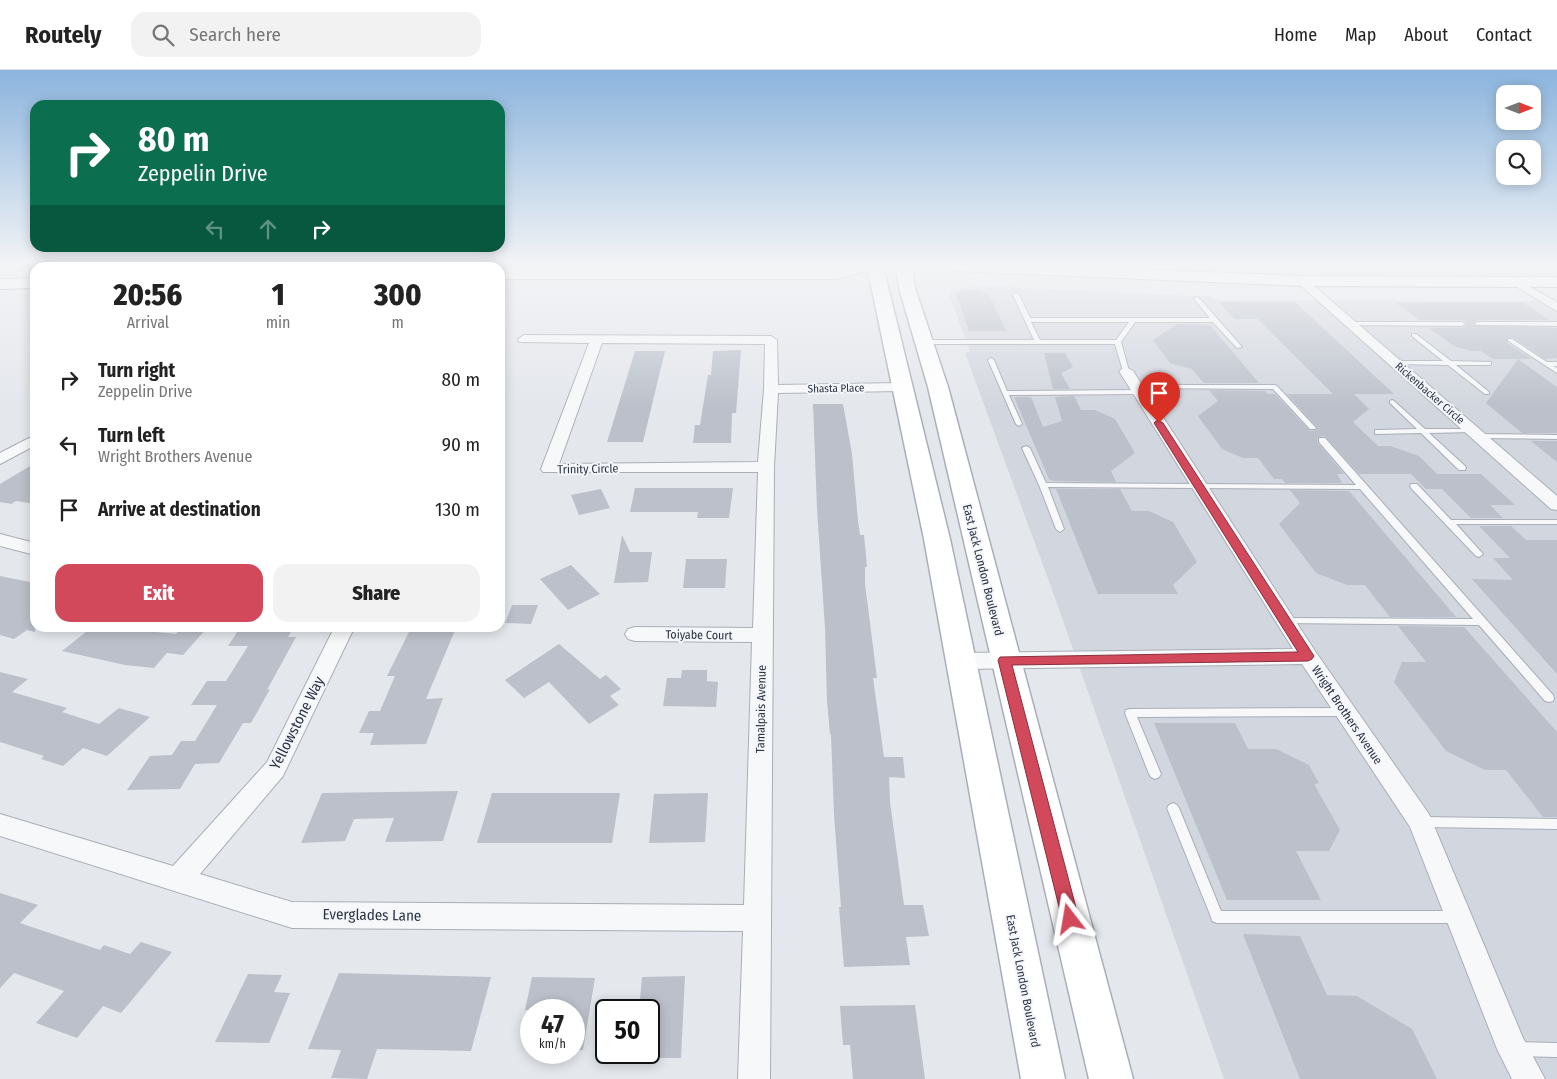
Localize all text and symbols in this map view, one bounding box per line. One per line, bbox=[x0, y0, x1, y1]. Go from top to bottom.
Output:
search box bbox=[131, 12, 481, 57]
text: Routely bbox=[25, 21, 101, 49]
icon: search bbox=[149, 21, 177, 49]
text: Search here bbox=[189, 23, 281, 46]
text: Home bbox=[1274, 24, 1317, 46]
text: Map bbox=[1345, 24, 1376, 46]
text: About bbox=[1404, 24, 1448, 46]
text: Contact bbox=[1476, 24, 1532, 46]
north arrow bbox=[1496, 85, 1541, 130]
map controls bbox=[1496, 85, 1541, 185]
text: 80 m bbox=[138, 118, 210, 160]
icon: right bbox=[55, 120, 120, 185]
button: search bbox=[1496, 140, 1541, 185]
text: Zeppelin Drive bbox=[138, 160, 268, 187]
icon: left bbox=[201, 215, 229, 243]
icon: ahead bbox=[254, 215, 282, 243]
icon: right bbox=[307, 215, 335, 243]
text: 20:56 bbox=[113, 277, 182, 313]
text: 1 bbox=[272, 277, 285, 313]
text: 300 bbox=[374, 277, 422, 313]
text: Arrival bbox=[127, 313, 169, 332]
text: min bbox=[266, 313, 291, 332]
text: m bbox=[392, 313, 404, 332]
text: Turn right bbox=[98, 359, 175, 382]
street label: Rickenbacker Circle bbox=[1392, 360, 1467, 427]
icon: right bbox=[55, 366, 83, 394]
text: 80 m bbox=[442, 368, 480, 391]
pin bbox=[1138, 372, 1180, 423]
icon: arrive bbox=[1145, 379, 1173, 407]
text: Zeppelin Drive bbox=[98, 382, 192, 401]
street label: Shasta Place bbox=[808, 382, 864, 395]
text: Turn left bbox=[98, 424, 165, 447]
icon: left bbox=[55, 431, 83, 459]
text: 90 m bbox=[442, 433, 480, 456]
text: Wright Brothers Avenue bbox=[98, 447, 252, 466]
street label: Trinity Circle bbox=[557, 461, 619, 477]
icon: arrive bbox=[55, 496, 83, 524]
text: Arrive at destination bbox=[98, 498, 261, 521]
text: 130 m bbox=[435, 498, 480, 521]
street label: East Jack London Boulevard bbox=[960, 503, 1006, 637]
button: Exit bbox=[55, 564, 263, 622]
button: Share bbox=[273, 564, 480, 622]
street label: Toiyabe Court bbox=[665, 627, 733, 643]
street label: Wright Brothers Avenue bbox=[1309, 663, 1385, 767]
street label: Tamalpais Avenue bbox=[753, 665, 769, 753]
street label: Yellowstone Way bbox=[266, 673, 328, 773]
position arrow bbox=[1043, 892, 1095, 944]
street label: Everglades Lane bbox=[323, 905, 421, 925]
street label: East Jack London Boulevard bbox=[1003, 913, 1043, 1049]
speed limit sign: 50 bbox=[595, 999, 660, 1064]
text: 47 bbox=[541, 1010, 564, 1040]
text: km/h bbox=[539, 1037, 566, 1051]

